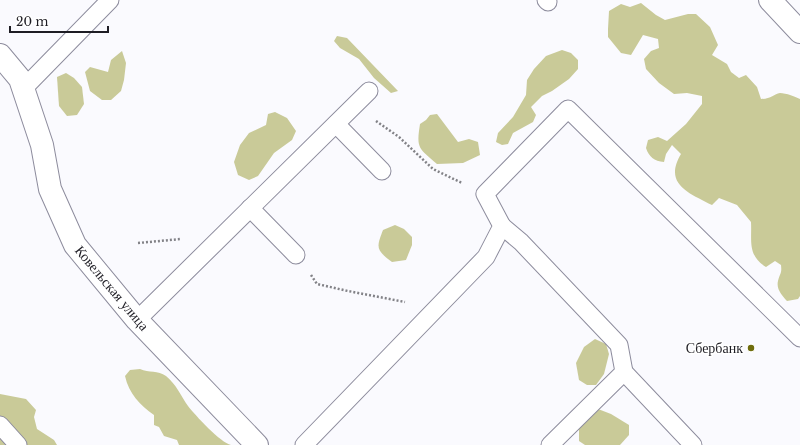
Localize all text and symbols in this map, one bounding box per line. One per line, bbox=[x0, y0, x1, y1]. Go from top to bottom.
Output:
scale bar bbox=[10, 8, 108, 34]
text: 20 m bbox=[16, 14, 48, 29]
street label: Ковельская улица bbox=[71, 242, 153, 335]
place label: Сбербанк bbox=[686, 339, 743, 357]
marker: Сбербанк bbox=[746, 343, 756, 353]

